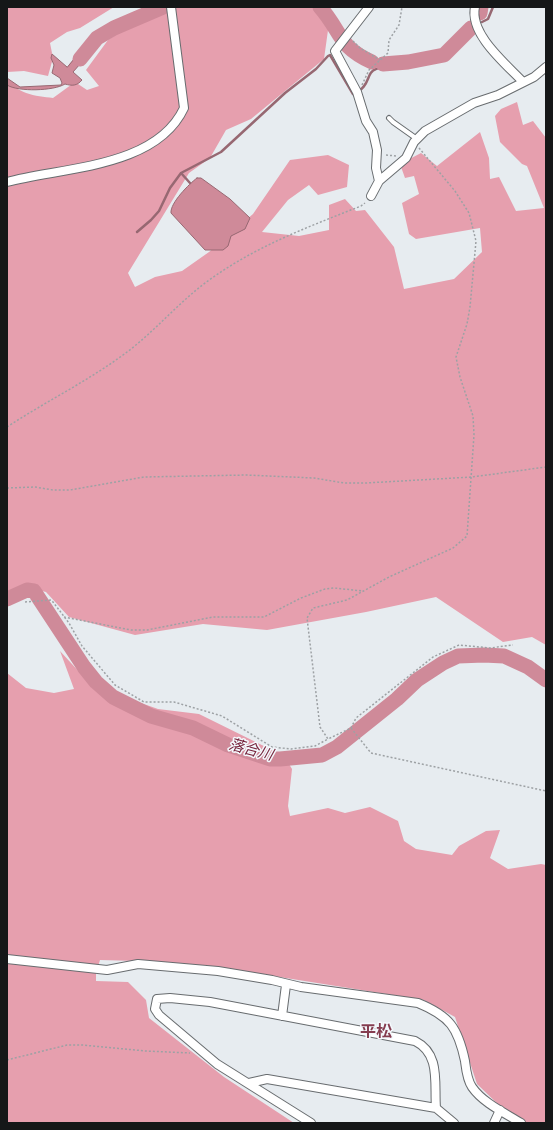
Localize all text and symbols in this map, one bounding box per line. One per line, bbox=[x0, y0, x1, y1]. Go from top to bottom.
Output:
water label: 落合川 bbox=[227, 735, 275, 765]
district label: 平松 bbox=[360, 1022, 392, 1042]

